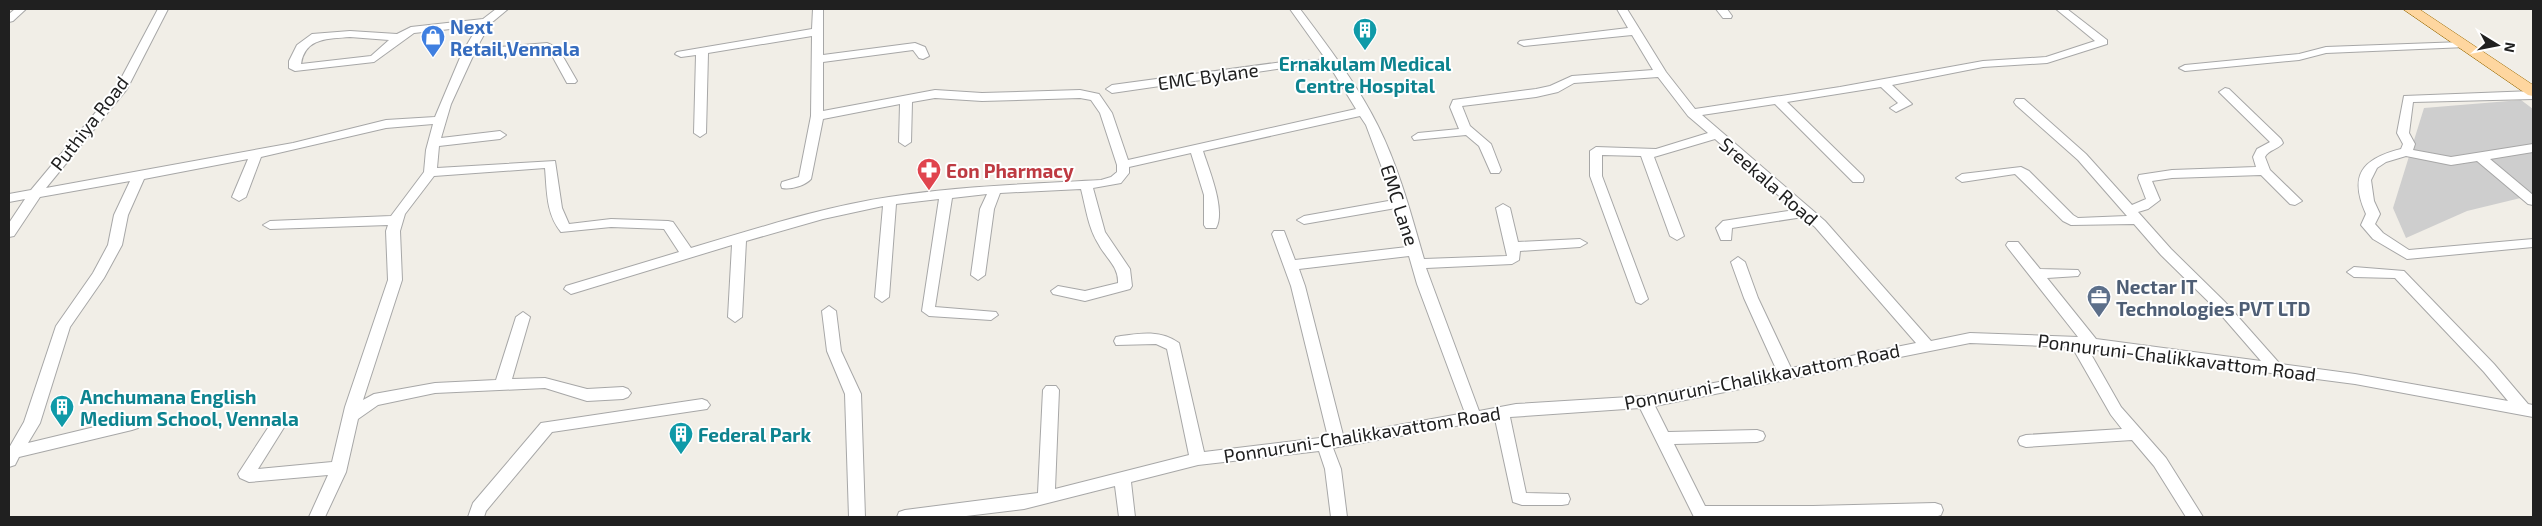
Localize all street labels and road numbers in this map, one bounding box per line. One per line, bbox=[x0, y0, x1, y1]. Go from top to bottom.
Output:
street label: EMC Bylane bbox=[1156, 58, 1260, 94]
street label: Puthiya Road bbox=[45, 71, 133, 175]
street label: Sreekala Road bbox=[1715, 132, 1823, 230]
street label: EMC Lane bbox=[1376, 162, 1424, 248]
street label: Ponnuruni-Chalikkavattom Road bbox=[2037, 329, 2317, 385]
street label: Ponnuruni-Chalikkavattom Road bbox=[1622, 338, 1902, 414]
street label: Ponnuruni-Chalikkavattom Road bbox=[1222, 401, 1502, 467]

